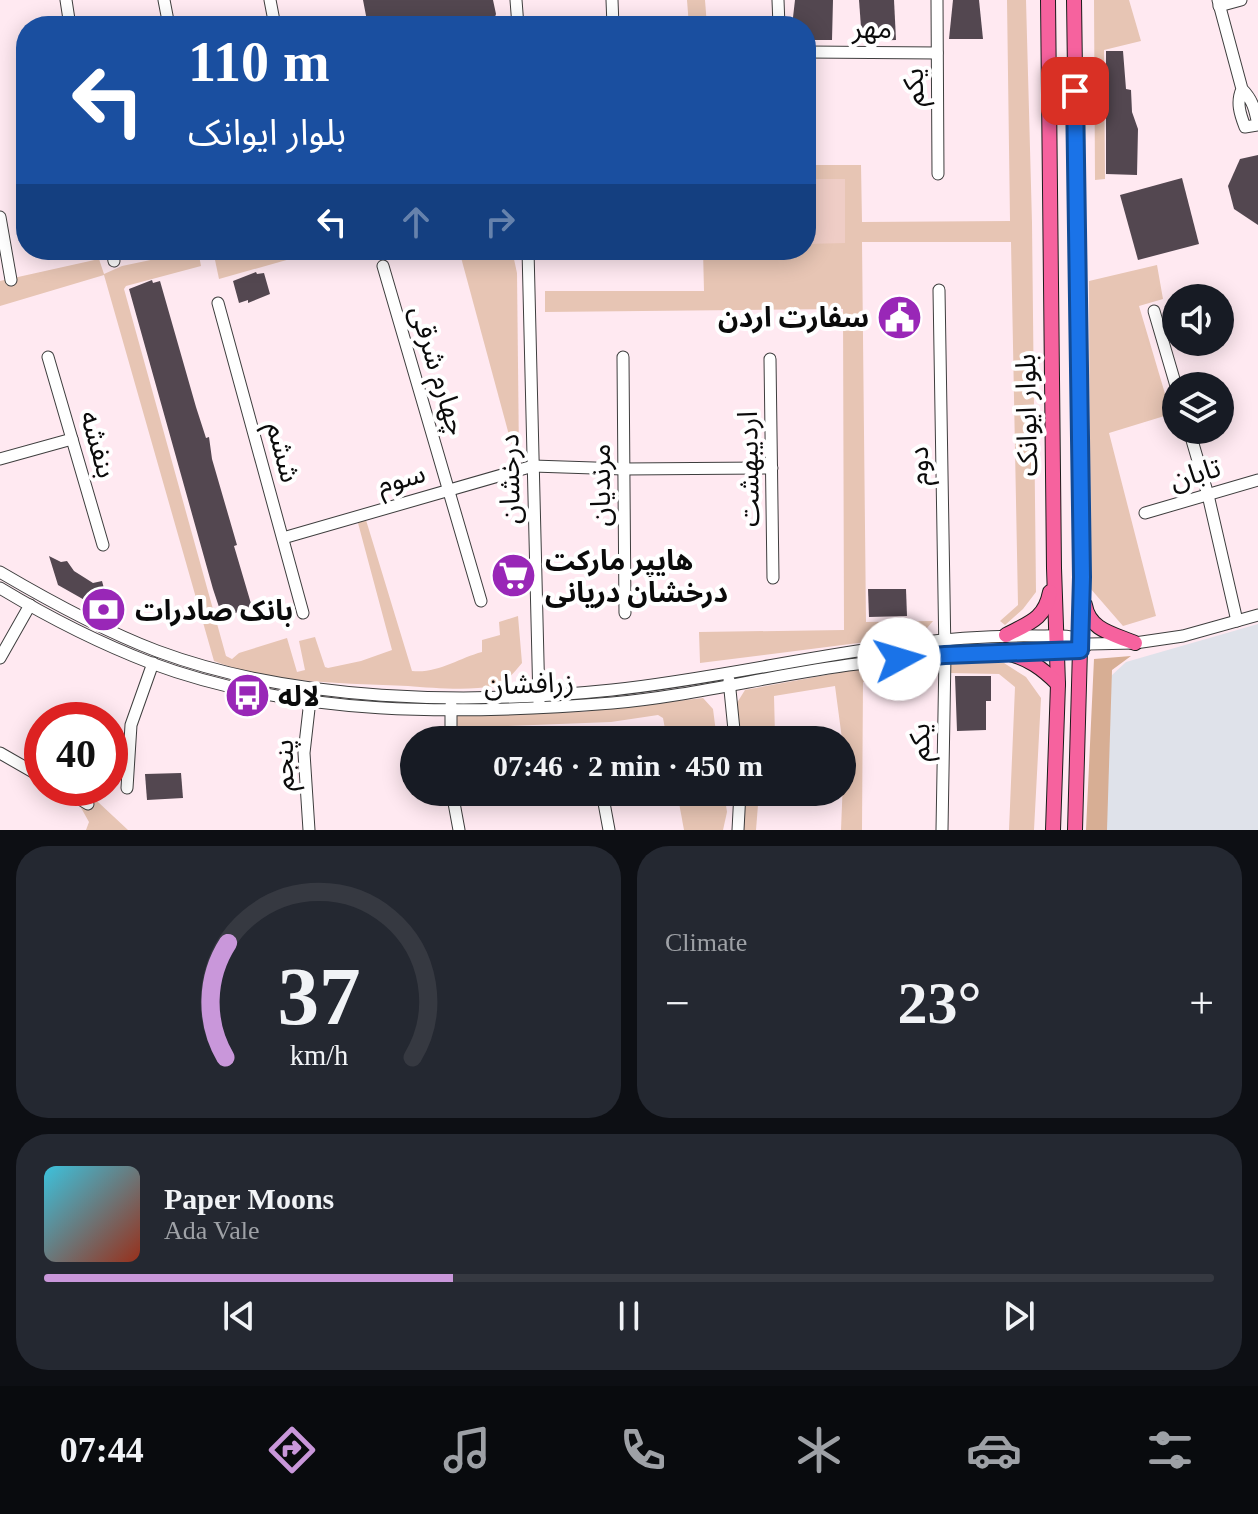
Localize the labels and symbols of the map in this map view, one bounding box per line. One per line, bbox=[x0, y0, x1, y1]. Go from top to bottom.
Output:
street label: مهر bbox=[851, 13, 892, 45]
pin bbox=[1041, 57, 1109, 125]
street label: یکم bbox=[898, 68, 935, 106]
public building icon: سفارت اردن bbox=[876, 293, 924, 341]
street label: چهارم شرقی bbox=[399, 302, 473, 440]
place label: سفارت اردن bbox=[718, 302, 869, 334]
street label: بلوار ایوانک bbox=[1010, 353, 1044, 477]
street label: بنفشه bbox=[74, 407, 123, 481]
street label: اردیبهشت bbox=[732, 411, 766, 527]
street label: ششم bbox=[255, 418, 306, 487]
street label: درخشان bbox=[493, 434, 527, 524]
street label: مرنديان bbox=[585, 443, 617, 527]
street label: دوم bbox=[903, 446, 939, 486]
street label: تابان bbox=[1166, 451, 1224, 495]
street label: سوم bbox=[373, 457, 430, 505]
place label: هایپر مارکت درخشان دریانی bbox=[545, 545, 728, 609]
supermarket icon: هایپر مارکت درخشان دریانی bbox=[490, 552, 538, 600]
bank icon: بانک صادرات bbox=[80, 586, 128, 634]
place label: بانک صادرات bbox=[135, 595, 293, 627]
position arrow bbox=[857, 617, 941, 701]
street label: زرافشان bbox=[483, 666, 575, 702]
bus stop icon: لاله bbox=[223, 672, 271, 720]
place label: لاله bbox=[278, 681, 320, 712]
speed limit sign: 40 bbox=[24, 702, 128, 806]
street label: یکم bbox=[904, 723, 941, 762]
street label: پنجم bbox=[268, 739, 305, 791]

